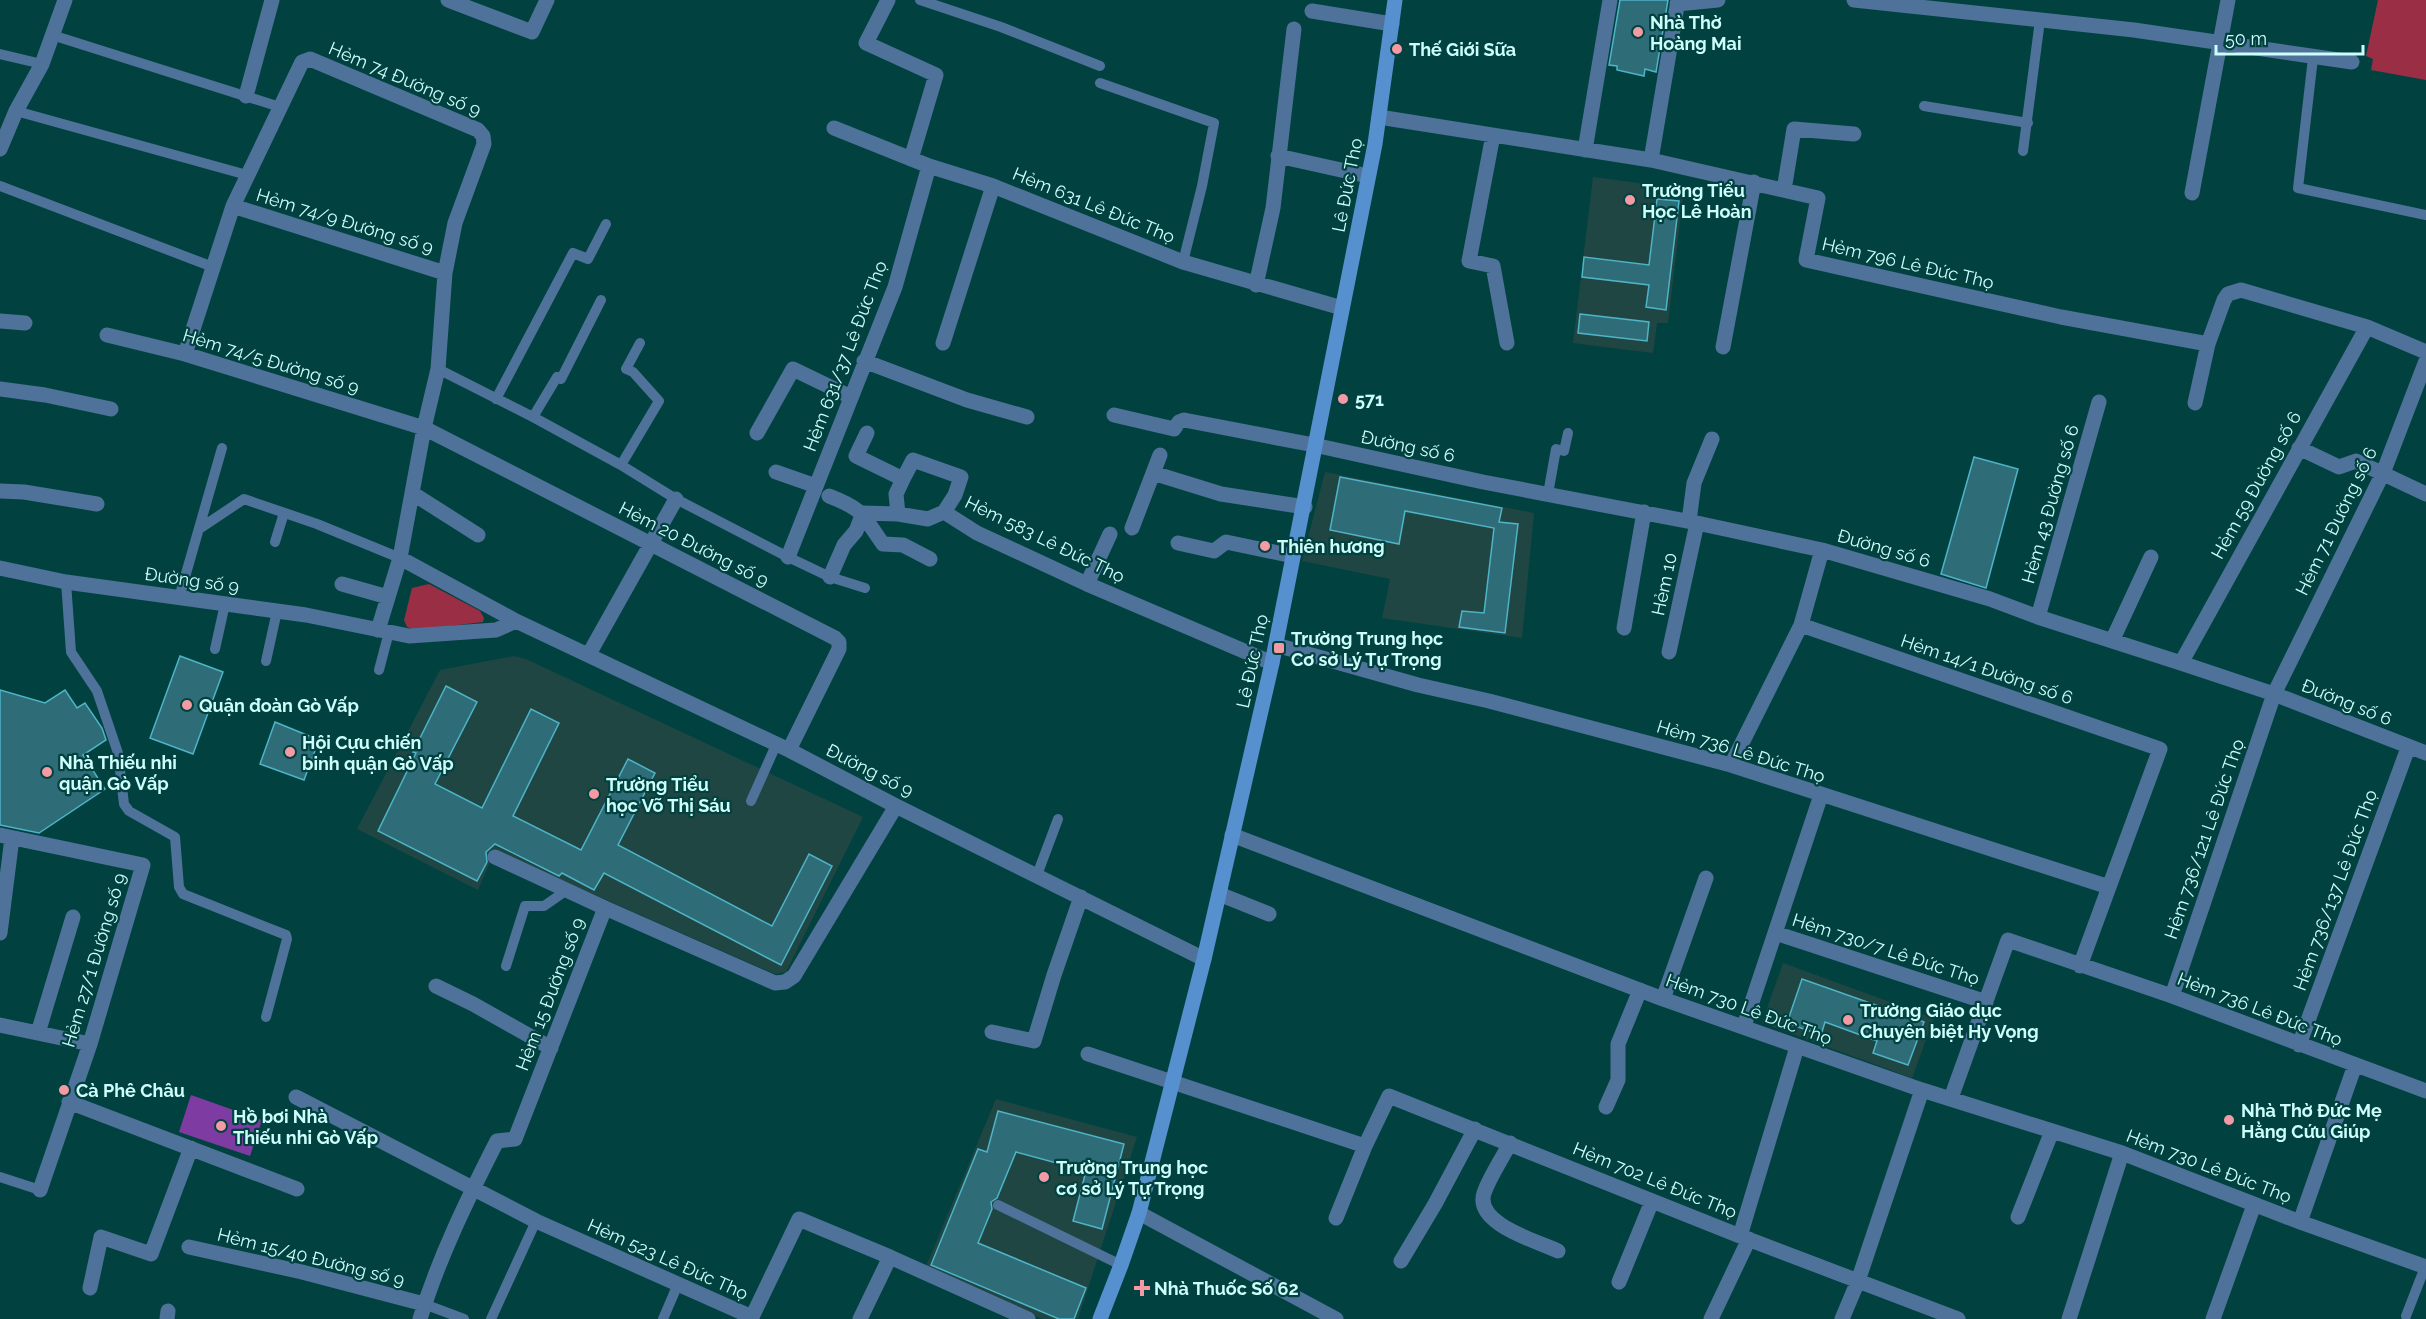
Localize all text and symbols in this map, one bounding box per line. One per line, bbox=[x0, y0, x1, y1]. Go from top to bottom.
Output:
place label: Nhà Thờ Hoàng Mai bbox=[1650, 12, 1741, 54]
scale bar bbox=[2216, 18, 2363, 56]
marker: Nhà Thờ Hoàng Mai bbox=[1631, 25, 1645, 39]
text: 50 m bbox=[2225, 28, 2267, 49]
street label: Hẻm 74 Đường số 9 bbox=[326, 37, 484, 121]
place label: Thế Giới Sữa bbox=[1409, 39, 1516, 60]
marker: Thế Giới Sữa bbox=[1390, 42, 1404, 56]
street label: Lê Đức Thọ bbox=[1328, 136, 1366, 234]
street label: Hẻm 631 Lê Đức Thọ bbox=[1010, 163, 1178, 247]
place label: Trường Tiểu Học Lê Hoàn bbox=[1642, 180, 1752, 222]
street label: Hẻm 74/9 Đường số 9 bbox=[254, 184, 436, 258]
marker: Trường Tiểu Học Lê Hoàn bbox=[1623, 193, 1637, 207]
street label: Hẻm 796 Lê Đức Thọ bbox=[1820, 233, 1996, 293]
street label: Hẻm 631/37 Lê Đức Thọ bbox=[799, 257, 891, 454]
street label: Hẻm 74/5 Đường số 9 bbox=[180, 324, 362, 398]
place label: 571 bbox=[1355, 389, 1384, 410]
marker: 571 bbox=[1336, 392, 1350, 406]
street label: Hẻm 59 Đường số 6 bbox=[2207, 407, 2305, 562]
street label: Hẻm 43 Đường số 6 bbox=[2017, 422, 2083, 586]
street label: Đường số 6 bbox=[1359, 426, 1457, 466]
street label: Hẻm 71 Đường số 6 bbox=[2291, 443, 2381, 599]
street label: Hẻm 583 Lê Đức Thọ bbox=[962, 491, 1128, 587]
street label: Hẻm 20 Đường số 9 bbox=[616, 497, 772, 591]
street label: Đường số 6 bbox=[1835, 525, 1933, 571]
place label: Thiên hương bbox=[1277, 536, 1385, 557]
marker: Thiên hương bbox=[1258, 539, 1272, 553]
street label: Hẻm 10 bbox=[1647, 551, 1681, 617]
street label: Đường số 9 bbox=[143, 563, 241, 597]
street label: Lê Đức Thọ bbox=[1232, 612, 1272, 710]
place label: Trường Trung học Cơ sở Lý Tự Trọng bbox=[1291, 628, 1443, 670]
street label: Hẻm 14/1 Đường số 6 bbox=[1898, 630, 2076, 708]
marker: Trường Trung học Cơ sở Lý Tự Trọng bbox=[1272, 641, 1286, 655]
street label: Đường số 6 bbox=[2299, 674, 2395, 730]
place label: Quận đoàn Gò Vấp bbox=[199, 695, 359, 716]
marker: Quận đoàn Gò Vấp bbox=[180, 698, 194, 712]
street label: Hẻm 736 Lê Đức Thọ bbox=[1654, 715, 1828, 787]
place label: Hội Cựu chiến binh quận Gò Vấp bbox=[302, 732, 454, 774]
street label: Hẻm 736/121 Lê Đức Thọ bbox=[2160, 736, 2248, 942]
street label: Đường số 9 bbox=[823, 739, 917, 801]
marker: Hội Cựu chiến binh quận Gò Vấp bbox=[283, 745, 297, 759]
place label: Nhà Thiếu nhi quận Gò Vấp bbox=[59, 752, 177, 794]
marker: Nhà Thiếu nhi quận Gò Vấp bbox=[40, 765, 54, 779]
place label: Trường Tiểu học Võ Thị Sáu bbox=[606, 774, 731, 816]
street label: Hẻm 736/137 Lê Đức Thọ bbox=[2289, 786, 2381, 993]
marker: Trường Tiểu học Võ Thị Sáu bbox=[587, 787, 601, 801]
street label: Hẻm 27/1 Đường số 9 bbox=[58, 870, 130, 1050]
street label: Hẻm 730/7 Lê Đức Thọ bbox=[1790, 909, 1982, 989]
street label: Hẻm 15 Đường số 9 bbox=[511, 915, 589, 1073]
street label: Hẻm 736 Lê Đức Thọ bbox=[2175, 968, 2346, 1050]
street label: Hẻm 730 Lê Đức Thọ bbox=[1663, 969, 1835, 1049]
place label: Trường Giáo dục Chuyên biệt Hy Vọng bbox=[1860, 1000, 2039, 1042]
marker: Trường Giáo dục Chuyên biệt Hy Vọng bbox=[1841, 1013, 1855, 1027]
place label: Cà Phê Châu bbox=[76, 1080, 185, 1101]
marker: Cà Phê Châu bbox=[57, 1083, 71, 1097]
place label: Nhà Thờ Đức Mẹ Hằng Cứu Giúp bbox=[2241, 1100, 2382, 1142]
place label: Hồ bơi Nhà Thiếu nhi Gò Vấp bbox=[233, 1106, 378, 1148]
marker: Nhà Thờ Đức Mẹ Hằng Cứu Giúp bbox=[2222, 1113, 2236, 1127]
marker: Hồ bơi Nhà Thiếu nhi Gò Vấp bbox=[214, 1119, 228, 1133]
street label: Hẻm 730 Lê Đức Thọ bbox=[2124, 1125, 2295, 1207]
street label: Hẻm 702 Lê Đức Thọ bbox=[1570, 1138, 1740, 1223]
place label: Trường Trung học cơ sở Lý Tự Trọng bbox=[1056, 1157, 1208, 1199]
marker: Trường Trung học cơ sở Lý Tự Trọng bbox=[1037, 1170, 1051, 1184]
street label: Hẻm 523 Lê Đức Thọ bbox=[584, 1214, 752, 1304]
street label: Hẻm 15/40 Đường số 9 bbox=[215, 1224, 407, 1290]
place label: Nhà Thuốc Số 62 bbox=[1154, 1278, 1299, 1299]
marker: Nhà Thuốc Số 62 bbox=[1135, 1281, 1149, 1295]

